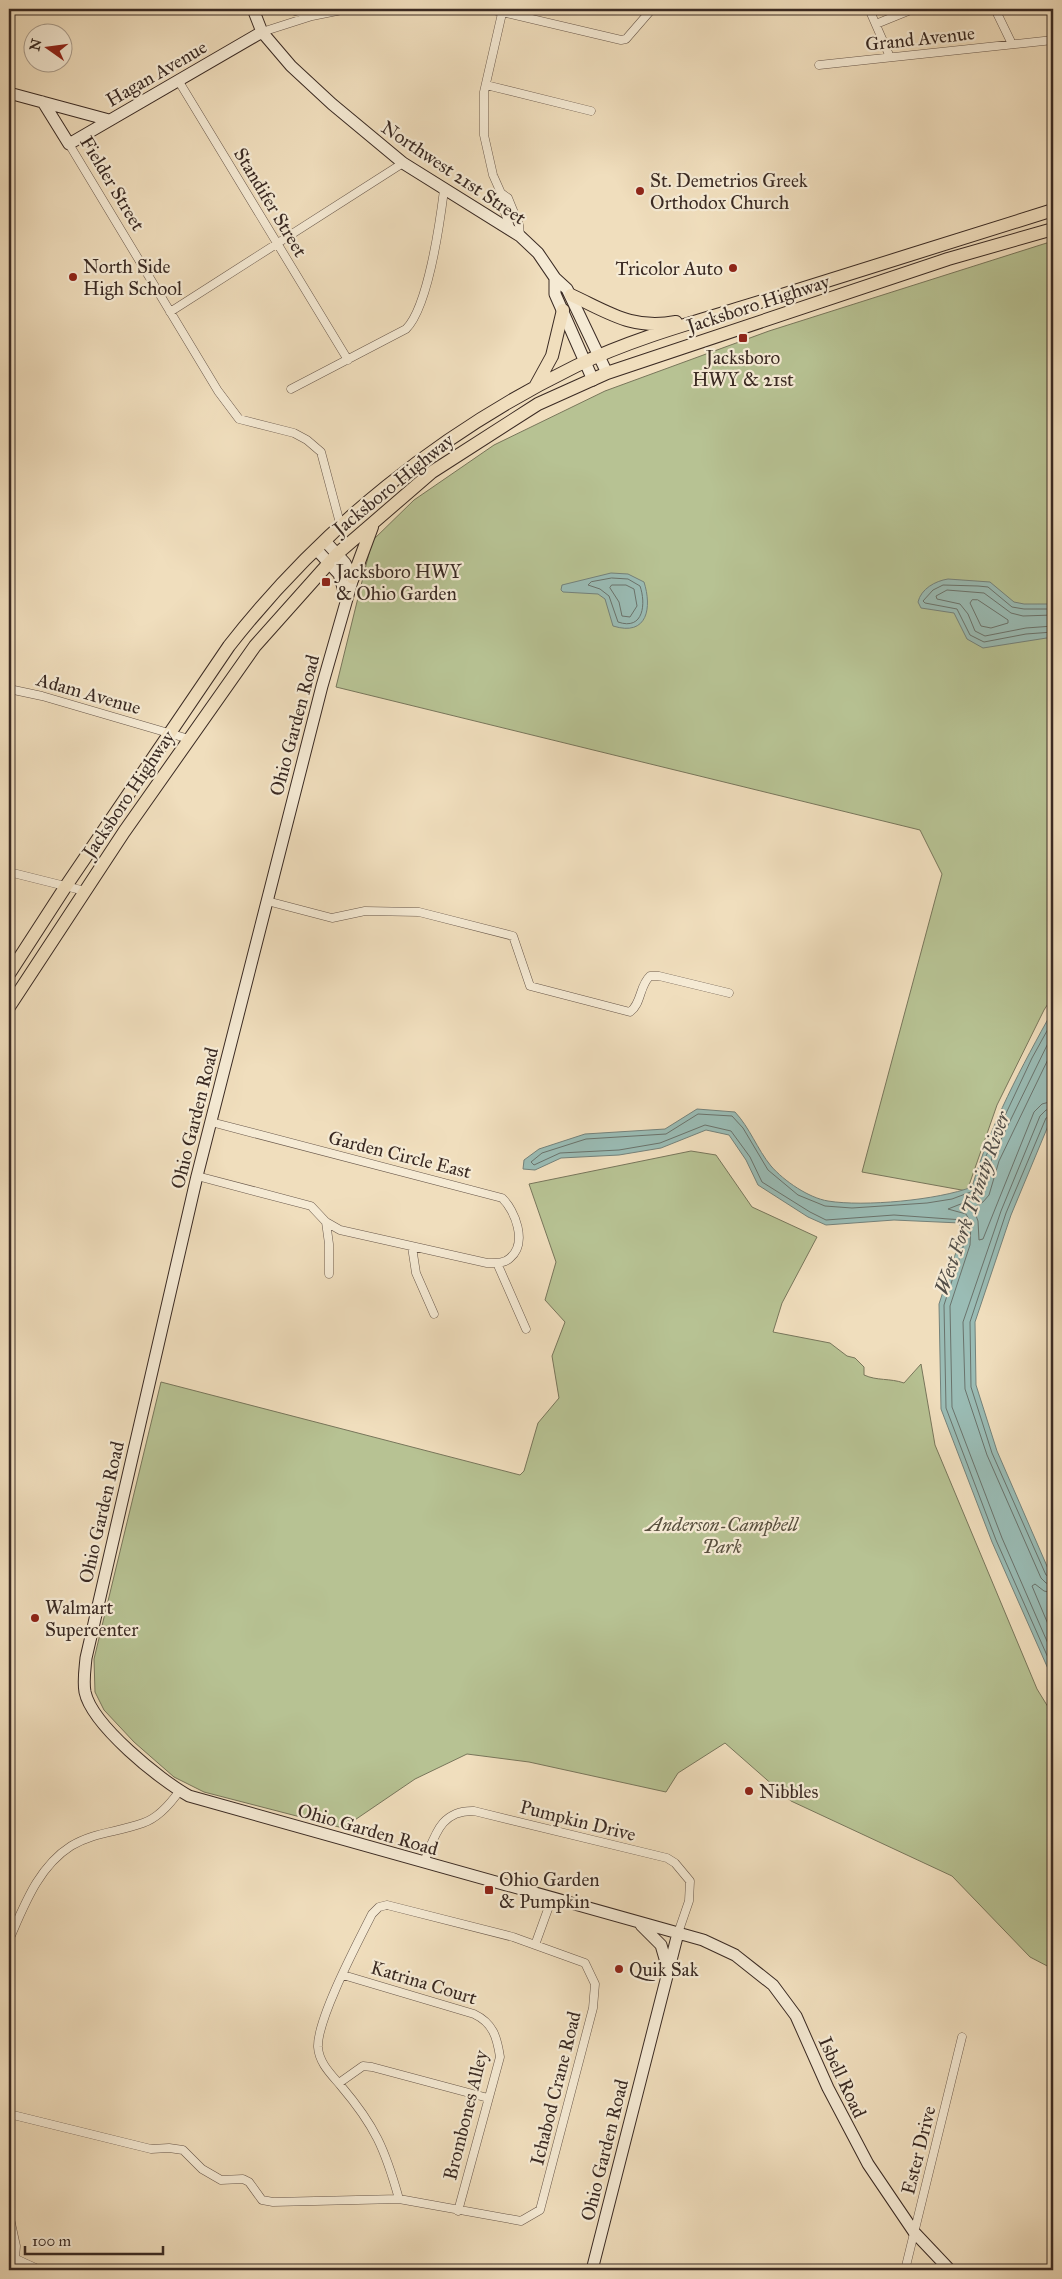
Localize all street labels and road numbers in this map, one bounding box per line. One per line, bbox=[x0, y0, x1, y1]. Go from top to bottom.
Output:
street label: Grand Avenue bbox=[864, 21, 976, 56]
street label: Hagan Avenue bbox=[102, 35, 211, 112]
street label: Northwest 21st Street bbox=[377, 116, 531, 229]
street label: Fielder Street bbox=[75, 132, 150, 235]
street label: Standifer Street bbox=[229, 143, 312, 261]
street label: Jacksboro Highway bbox=[682, 269, 834, 339]
street label: Jacksboro Highway bbox=[327, 428, 460, 542]
street label: Ohio Garden Road bbox=[265, 652, 324, 798]
street label: Adam Avenue bbox=[33, 667, 144, 719]
street label: Jacksboro Highway bbox=[76, 725, 181, 865]
street label: Ohio Garden Road bbox=[166, 1044, 223, 1191]
street label: Garden Circle East bbox=[326, 1126, 474, 1183]
street label: Ohio Garden Road bbox=[74, 1438, 129, 1585]
street label: Pumpkin Drive bbox=[518, 1795, 638, 1846]
street label: Ohio Garden Road bbox=[295, 1798, 441, 1861]
street label: Katrina Court bbox=[368, 1955, 480, 2010]
street label: Ichabod Crane Road bbox=[525, 2008, 586, 2167]
street label: Isbell Road bbox=[814, 2033, 872, 2122]
street label: Brombones Alley bbox=[438, 2047, 493, 2182]
street label: Ohio Garden Road bbox=[576, 2076, 633, 2223]
street label: Ester Drive bbox=[896, 2103, 941, 2197]

